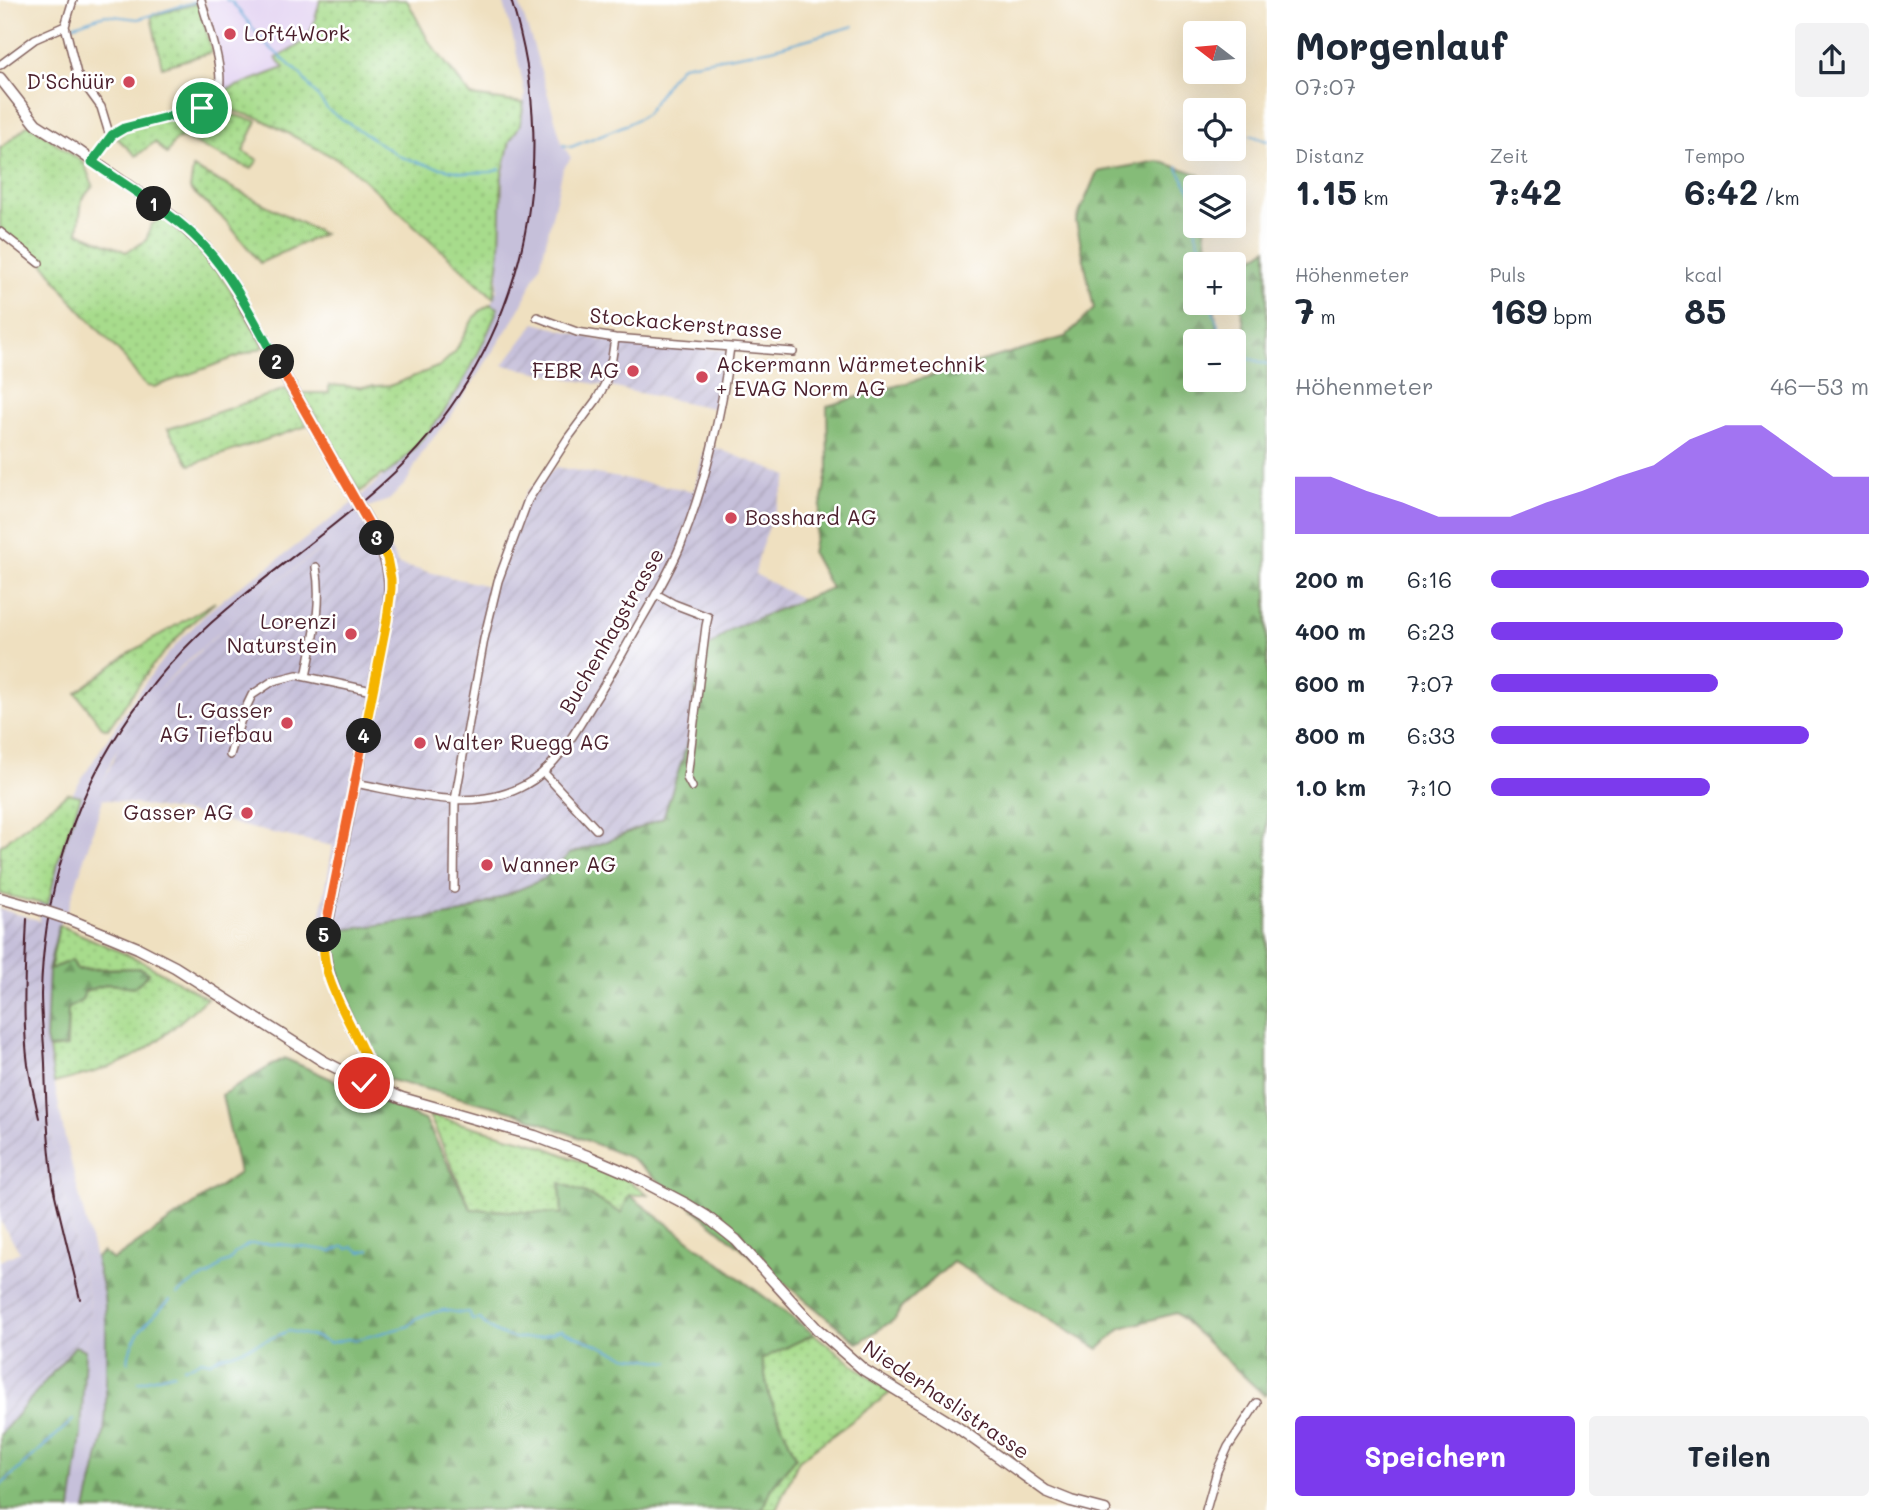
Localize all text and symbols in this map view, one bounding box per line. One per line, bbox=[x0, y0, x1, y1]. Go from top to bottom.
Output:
place label: Loft4Work bbox=[244, 19, 350, 46]
text: Morgenlauf bbox=[1295, 20, 1507, 70]
north arrow bbox=[1183, 21, 1246, 84]
map controls bbox=[1183, 21, 1246, 392]
button: share bbox=[1795, 23, 1869, 97]
marker: Loft4Work bbox=[222, 26, 238, 42]
place label: D'Schüür bbox=[26, 67, 115, 94]
text: 07:07 bbox=[1295, 71, 1356, 101]
marker: D'Schüür bbox=[121, 74, 137, 90]
pin bbox=[172, 78, 232, 138]
icon: arrive bbox=[183, 89, 221, 127]
button: locate bbox=[1183, 98, 1246, 161]
text: Distanz bbox=[1295, 143, 1364, 168]
text: Zeit bbox=[1490, 143, 1528, 168]
text: Tempo bbox=[1684, 143, 1745, 168]
text: 1.15 bbox=[1295, 168, 1357, 214]
text: 7:42 bbox=[1490, 168, 1562, 214]
text: 6:42 bbox=[1684, 168, 1758, 214]
button: layers bbox=[1183, 175, 1246, 238]
text: km bbox=[1357, 185, 1389, 210]
text: /km bbox=[1758, 185, 1800, 210]
pin: 1 bbox=[136, 186, 172, 222]
text: 1 bbox=[149, 191, 158, 216]
button: + bbox=[1183, 252, 1246, 315]
text: Höhenmeter bbox=[1295, 262, 1409, 287]
text: Puls bbox=[1490, 262, 1526, 287]
text: kcal bbox=[1684, 262, 1722, 287]
text: 7 bbox=[1295, 287, 1315, 333]
text: 169 bbox=[1490, 287, 1547, 333]
text: 85 bbox=[1684, 287, 1726, 333]
street label: Stockackerstrasse bbox=[589, 301, 784, 344]
text: m bbox=[1315, 304, 1336, 329]
text: bpm bbox=[1547, 304, 1592, 329]
button: − bbox=[1183, 329, 1246, 392]
pin: 2 bbox=[260, 344, 294, 380]
text: 2 bbox=[271, 349, 282, 374]
place label: Ackermann Wärmetechnik + EVAG Norm AG bbox=[716, 350, 985, 401]
place label: FEBR AG bbox=[532, 356, 619, 383]
marker: FEBR AG bbox=[625, 363, 641, 379]
marker: Ackermann Wärmetechnik + EVAG Norm AG bbox=[694, 369, 710, 385]
text: Höhenmeter bbox=[1295, 371, 1433, 401]
text: 46–53 m bbox=[1770, 371, 1869, 401]
place label: Bosshard AG bbox=[745, 503, 877, 530]
marker: Bosshard AG bbox=[723, 510, 739, 526]
pin: 3 bbox=[360, 520, 394, 556]
text: 3 bbox=[371, 525, 382, 550]
street label: Buchenhagstrasse bbox=[552, 543, 669, 718]
text: 200 m bbox=[1295, 564, 1364, 594]
text: 6:16 bbox=[1407, 564, 1452, 594]
place label: Lorenzi Naturstein bbox=[227, 607, 337, 658]
text: 400 m bbox=[1295, 616, 1366, 646]
text: 6:23 bbox=[1407, 616, 1454, 646]
marker: Lorenzi Naturstein bbox=[343, 626, 359, 642]
text: 600 m bbox=[1295, 668, 1365, 698]
text: 7:07 bbox=[1407, 668, 1454, 698]
place label: L. Gasser AG Tiefbau bbox=[159, 696, 273, 747]
marker: L. Gasser AG Tiefbau bbox=[279, 715, 295, 731]
pin: 4 bbox=[346, 718, 382, 754]
text: 800 m bbox=[1295, 720, 1365, 750]
text: 6:33 bbox=[1407, 720, 1455, 750]
text: 4 bbox=[357, 723, 370, 748]
place label: Walter Ruegg AG bbox=[434, 728, 609, 755]
marker: Walter Ruegg AG bbox=[412, 735, 428, 751]
text: 1.0 km bbox=[1295, 772, 1366, 802]
text: 7:10 bbox=[1407, 772, 1451, 802]
place label: Gasser AG bbox=[124, 798, 233, 825]
marker: Gasser AG bbox=[239, 805, 255, 821]
place label: Wanner AG bbox=[501, 850, 616, 877]
marker: Wanner AG bbox=[479, 857, 495, 873]
pin: 5 bbox=[306, 918, 342, 953]
text: 5 bbox=[318, 922, 329, 947]
pin bbox=[334, 1053, 394, 1113]
icon: check bbox=[345, 1064, 383, 1102]
street label: Niederhaslistrasse bbox=[858, 1333, 1035, 1464]
button: Speichern bbox=[1295, 1416, 1575, 1496]
button: Teilen bbox=[1589, 1416, 1869, 1496]

